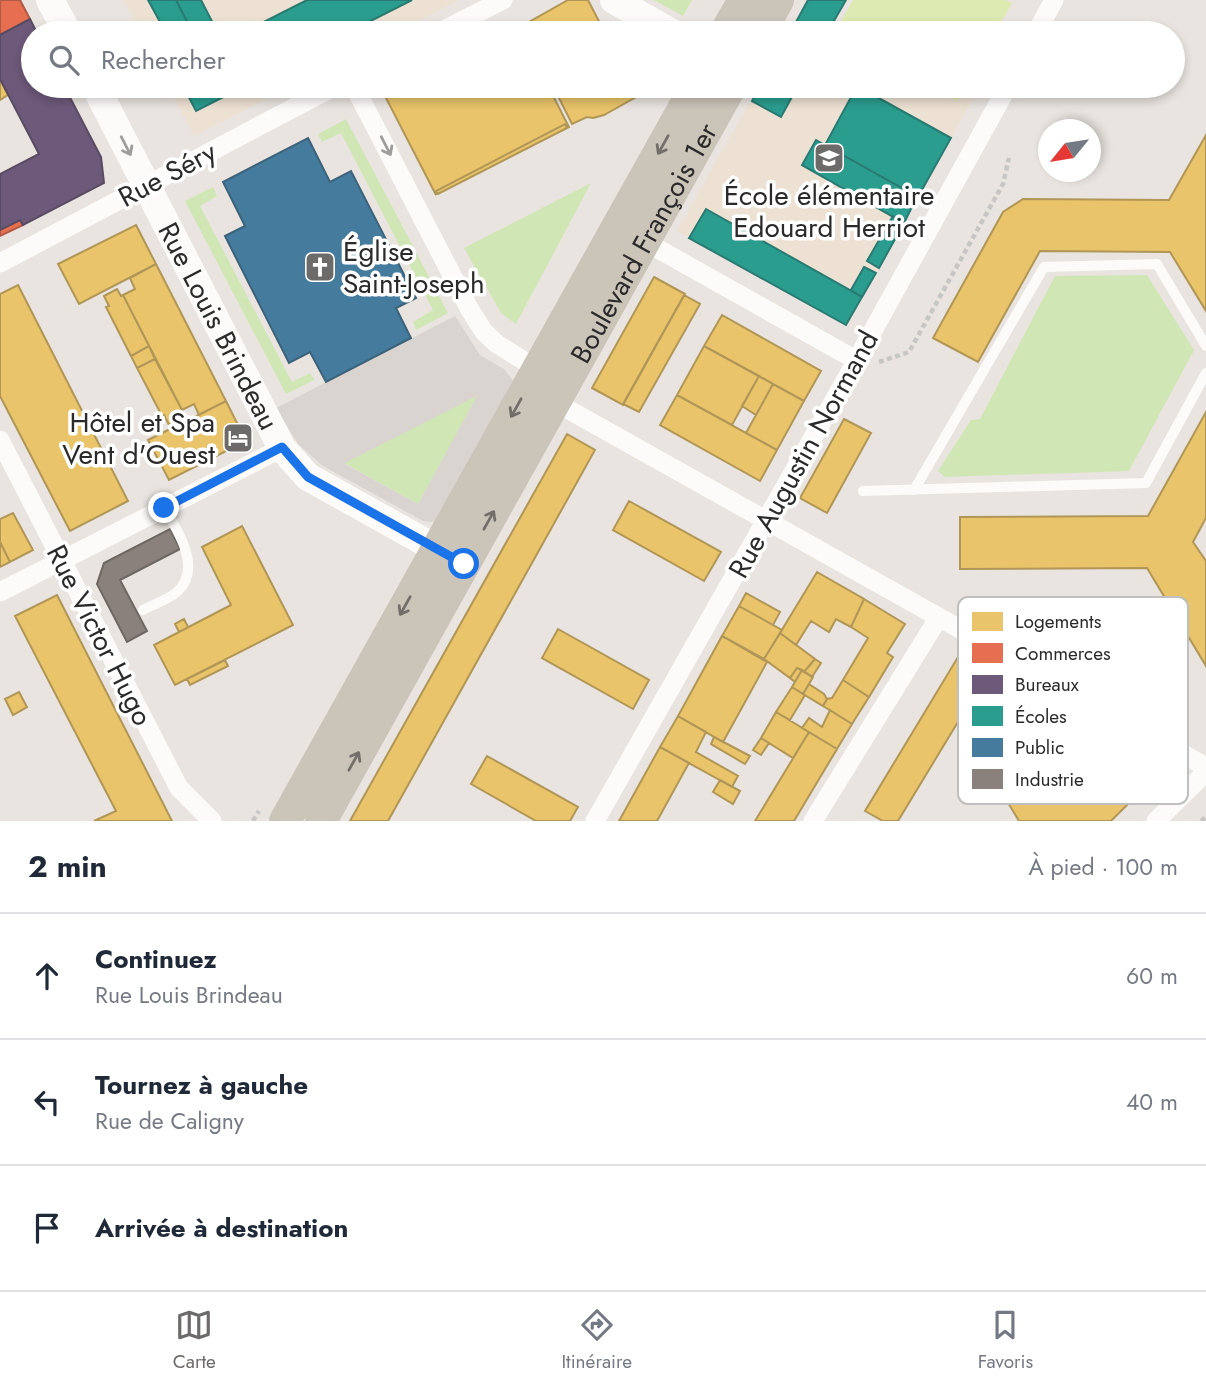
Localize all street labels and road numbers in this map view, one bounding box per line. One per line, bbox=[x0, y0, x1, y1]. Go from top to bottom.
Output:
street label: Boulevard François 1er bbox=[560, 115, 728, 371]
street label: Rue Séry bbox=[111, 131, 224, 217]
street label: Rue Louis Brindeau bbox=[148, 215, 289, 437]
street label: Rue Augustin Normand bbox=[718, 323, 889, 586]
street label: Rue Victor Hugo bbox=[36, 538, 163, 733]

